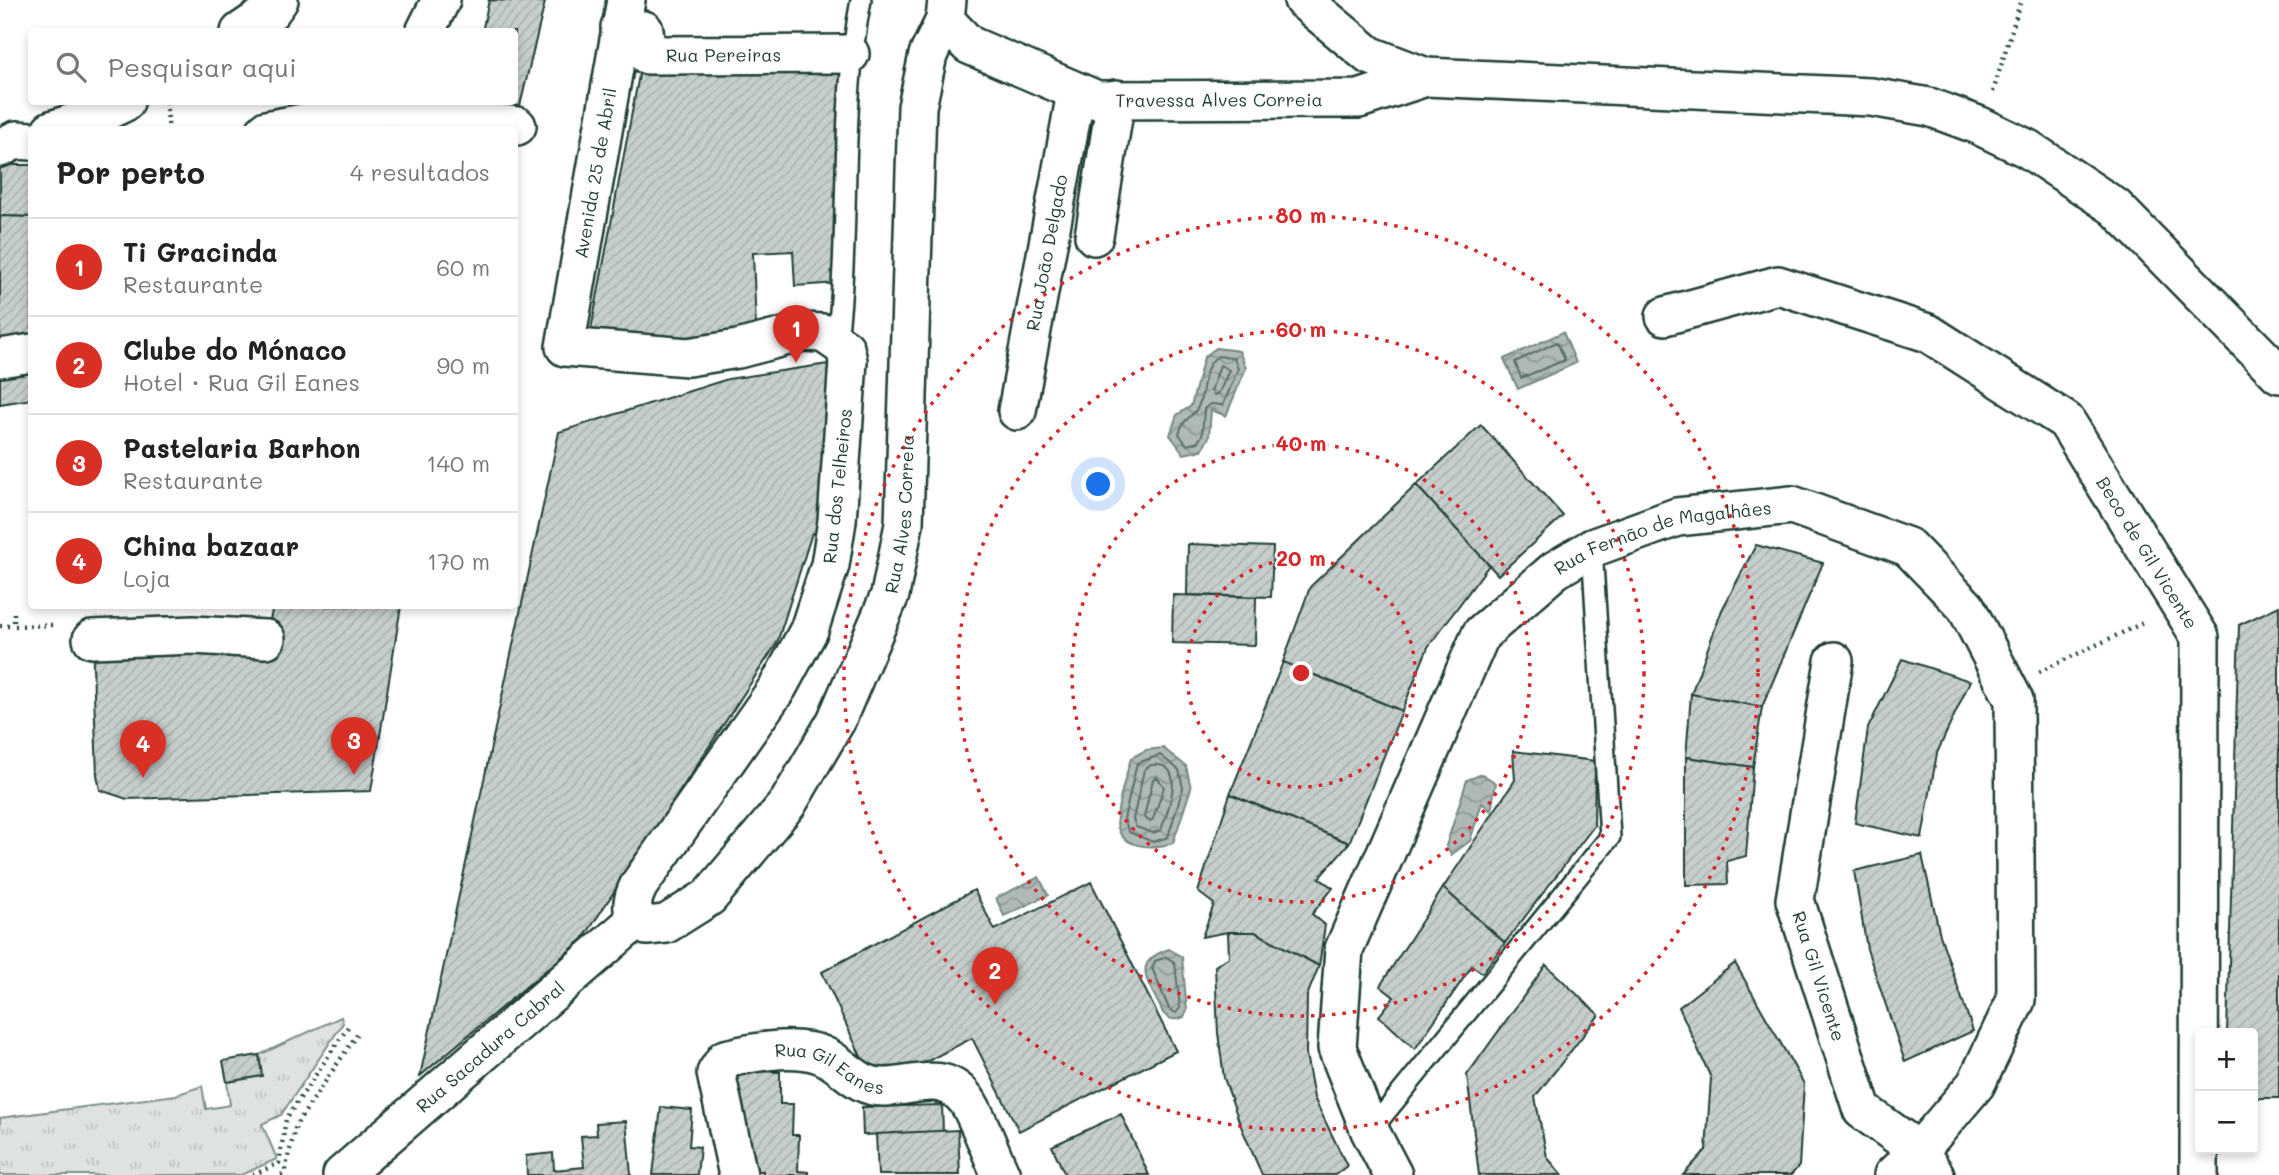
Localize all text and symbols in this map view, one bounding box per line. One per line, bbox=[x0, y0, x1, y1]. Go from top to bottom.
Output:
search box bbox=[28, 28, 518, 105]
street label: Rua Pereiras bbox=[666, 42, 781, 67]
icon: search bbox=[52, 48, 90, 86]
text: Pesquisar aqui bbox=[108, 50, 297, 84]
street label: Avenida 25 de Abril bbox=[568, 86, 622, 260]
street label: Travessa Alves Correia bbox=[1115, 87, 1323, 112]
text: Por perto bbox=[56, 152, 205, 192]
text: 4 resultados bbox=[350, 157, 490, 187]
street label: Rua João Delgado bbox=[1020, 172, 1073, 333]
text: 80 m bbox=[1276, 201, 1326, 228]
text: Ti Gracinda bbox=[123, 235, 278, 269]
text: 1 bbox=[74, 252, 84, 282]
text: 60 m bbox=[436, 252, 490, 282]
text: Restaurante bbox=[123, 269, 263, 299]
pin: 1 bbox=[773, 305, 819, 363]
text: 60 m bbox=[1276, 315, 1326, 342]
text: Clube do Mónaco bbox=[123, 333, 346, 367]
text: 2 bbox=[73, 350, 85, 380]
text: 90 m bbox=[437, 350, 490, 380]
text: Hotel · Rua Gil Eanes bbox=[123, 367, 360, 397]
street label: Rua dos Telheiros bbox=[817, 407, 857, 565]
text: 40 m bbox=[1275, 429, 1327, 456]
text: Pastelaria Barhon bbox=[123, 431, 360, 465]
street label: Rua Alves Correia bbox=[879, 434, 919, 595]
text: 3 bbox=[72, 448, 86, 478]
text: 140 m bbox=[426, 448, 490, 478]
text: Restaurante bbox=[123, 465, 263, 495]
your location bbox=[1081, 467, 1115, 501]
street label: Beco de Gil Vicente bbox=[2091, 472, 2204, 633]
street label: Rua Fernão de Magalhâes bbox=[1549, 495, 1773, 580]
text: China bazaar bbox=[123, 529, 299, 563]
text: 20 m bbox=[1276, 544, 1326, 571]
text: 4 bbox=[72, 546, 86, 576]
text: 170 m bbox=[427, 546, 490, 576]
text: Loja bbox=[123, 563, 171, 593]
centre of rings bbox=[1289, 661, 1313, 685]
pin: 3 bbox=[331, 717, 377, 775]
pin: 4 bbox=[120, 720, 166, 778]
street label: Rua Gil Vicente bbox=[1787, 908, 1851, 1044]
pin: 2 bbox=[972, 947, 1018, 1005]
street label: Rua Sacadura Cabral bbox=[411, 975, 569, 1118]
map controls bbox=[2195, 1028, 2258, 1154]
button: + bbox=[2195, 1028, 2258, 1091]
street label: Rua Gil Eanes bbox=[774, 1038, 885, 1099]
button: − bbox=[2195, 1091, 2258, 1154]

